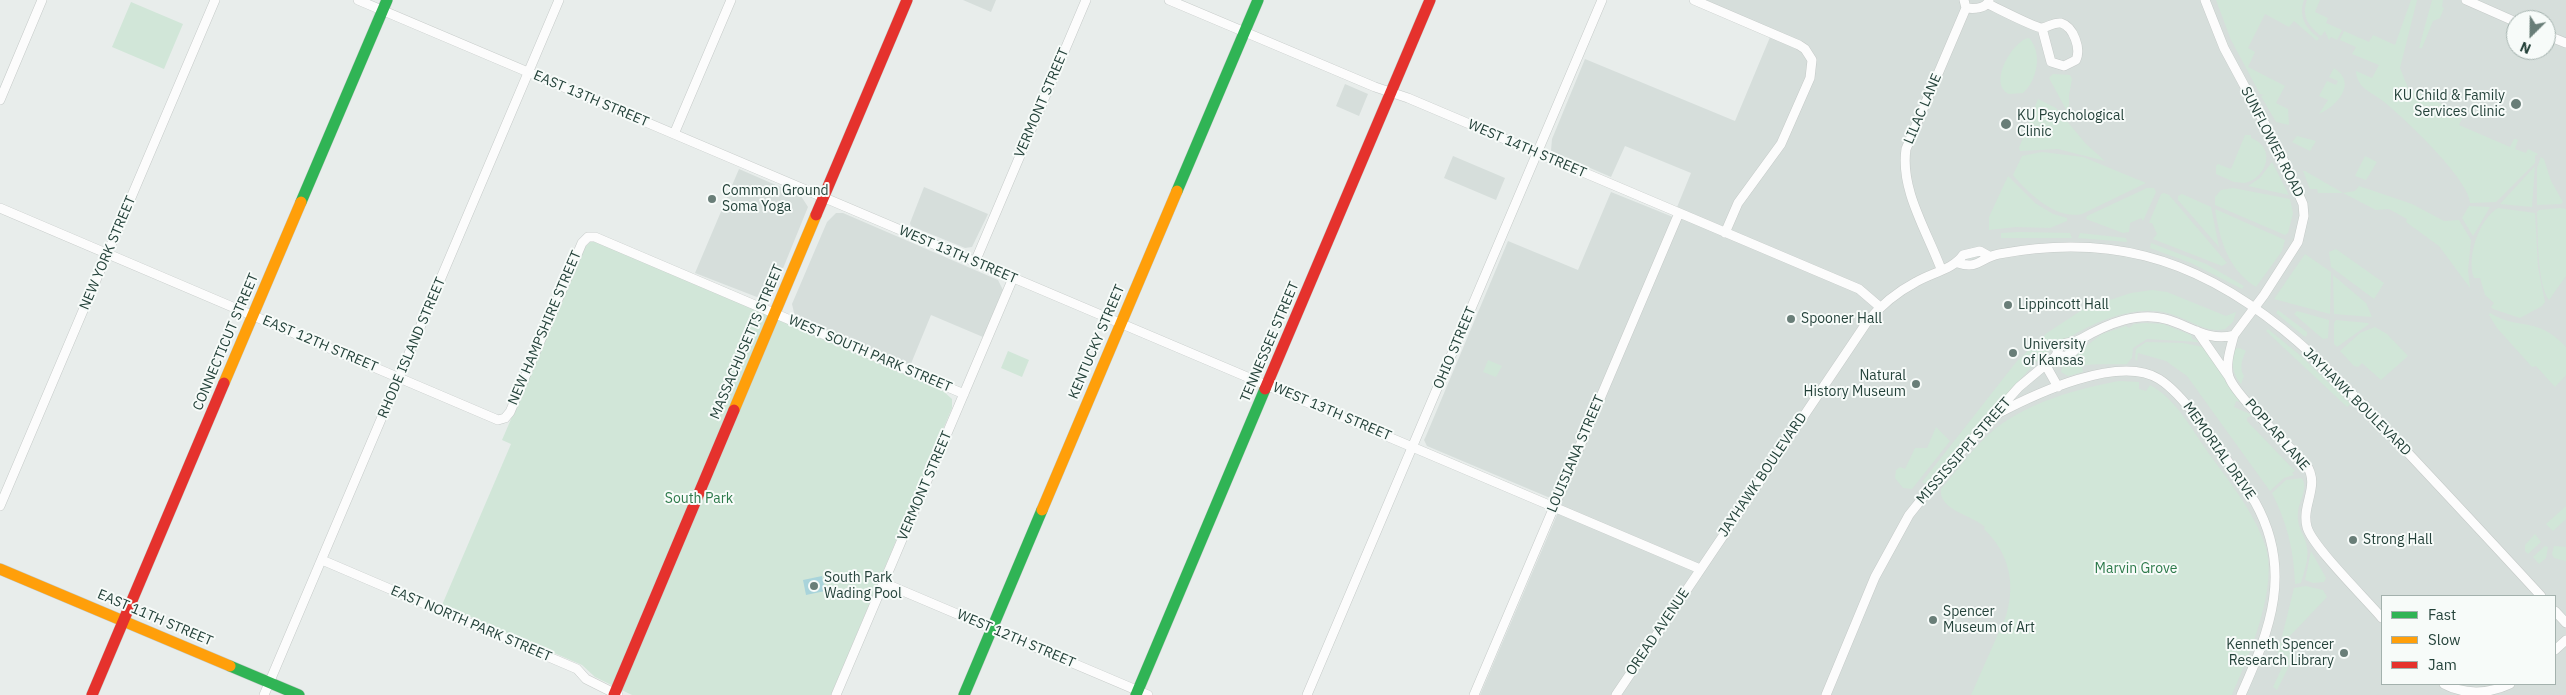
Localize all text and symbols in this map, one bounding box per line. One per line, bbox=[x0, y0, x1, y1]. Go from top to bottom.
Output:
north arrow bbox=[2506, 10, 2556, 60]
text: N bbox=[2517, 38, 2534, 58]
street label: VERMONT STREET bbox=[1011, 46, 1073, 160]
street label: EAST 13TH STREET bbox=[531, 67, 651, 131]
street label: LILAC LANE bbox=[1901, 71, 1945, 147]
street label: SUNFLOWER ROAD bbox=[2237, 84, 2307, 200]
place label: KU Child & Family Services Clinic bbox=[2394, 88, 2505, 120]
marker: KU Child & Family Services Clinic bbox=[2509, 97, 2523, 111]
place label: KU Psychological Clinic bbox=[2017, 108, 2124, 140]
street label: WEST 14TH STREET bbox=[1465, 116, 1589, 182]
marker: KU Psychological Clinic bbox=[1999, 117, 2013, 131]
place label: Common Ground Soma Yoga bbox=[722, 183, 829, 216]
marker: Common Ground Soma Yoga bbox=[706, 193, 718, 205]
street label: NEW YORK STREET bbox=[76, 194, 140, 312]
street label: WEST 13TH STREET bbox=[896, 222, 1020, 288]
street label: NEW HAMPSHIRE STREET bbox=[505, 248, 585, 408]
street label: MASSACHUSETTS STREET bbox=[707, 262, 787, 422]
street label: CONNECTICUT STREET bbox=[189, 271, 263, 413]
street label: RHODE ISLAND STREET bbox=[375, 275, 449, 421]
street label: TENNESSEE STREET bbox=[1237, 279, 1303, 405]
street label: KENTUCKY STREET bbox=[1065, 282, 1129, 402]
place label: Lippincott Hall bbox=[2018, 297, 2109, 313]
marker: Lippincott Hall bbox=[2002, 299, 2014, 311]
street label: OHIO STREET bbox=[1430, 304, 1480, 392]
place label: Spooner Hall bbox=[1801, 311, 1882, 327]
street label: EAST 12TH STREET bbox=[260, 312, 380, 376]
street label: WEST SOUTH PARK STREET bbox=[786, 312, 954, 396]
marker: Spooner Hall bbox=[1785, 313, 1797, 325]
place label: University of Kansas bbox=[2023, 337, 2086, 370]
street label: JAYHAWK BOULEVARD bbox=[2299, 344, 2415, 460]
marker: University of Kansas bbox=[2007, 347, 2019, 359]
place label: Natural History Museum bbox=[1804, 368, 1906, 401]
marker: Natural History Museum bbox=[1910, 378, 1922, 390]
street label: WEST 13TH STREET bbox=[1270, 379, 1394, 445]
street label: LOUISIANA STREET bbox=[1544, 393, 1608, 515]
street label: MISSISSIPPI STREET bbox=[1913, 394, 2015, 508]
street label: POPLAR LANE bbox=[2241, 396, 2313, 474]
street label: MEMORIAL DRIVE bbox=[2179, 399, 2259, 503]
street label: JAYHAWK BOULEVARD bbox=[1715, 410, 1811, 540]
street label: VERMONT STREET bbox=[894, 429, 956, 543]
park label: South Park bbox=[665, 491, 733, 507]
place label: Strong Hall bbox=[2363, 532, 2433, 548]
marker: Strong Hall bbox=[2347, 534, 2359, 546]
park label: Marvin Grove bbox=[2095, 561, 2177, 577]
place label: South Park Wading Pool bbox=[824, 570, 902, 602]
marker: South Park Wading Pool bbox=[808, 580, 820, 592]
street label: EAST NORTH PARK STREET bbox=[388, 582, 554, 666]
street label: OREAD AVENUE bbox=[1623, 585, 1693, 679]
street label: EAST 11TH STREET bbox=[95, 586, 215, 650]
legend bbox=[2381, 595, 2556, 685]
place label: Spencer Museum of Art bbox=[1943, 604, 2035, 636]
text: Fast bbox=[2428, 605, 2456, 624]
street label: WEST 12TH STREET bbox=[954, 606, 1078, 672]
marker: Spencer Museum of Art bbox=[1927, 614, 1939, 626]
text: Slow bbox=[2428, 630, 2461, 649]
place label: Kenneth Spencer Research Library bbox=[2226, 637, 2334, 670]
marker: Kenneth Spencer Research Library bbox=[2338, 647, 2350, 659]
text: Jam bbox=[2428, 655, 2457, 674]

